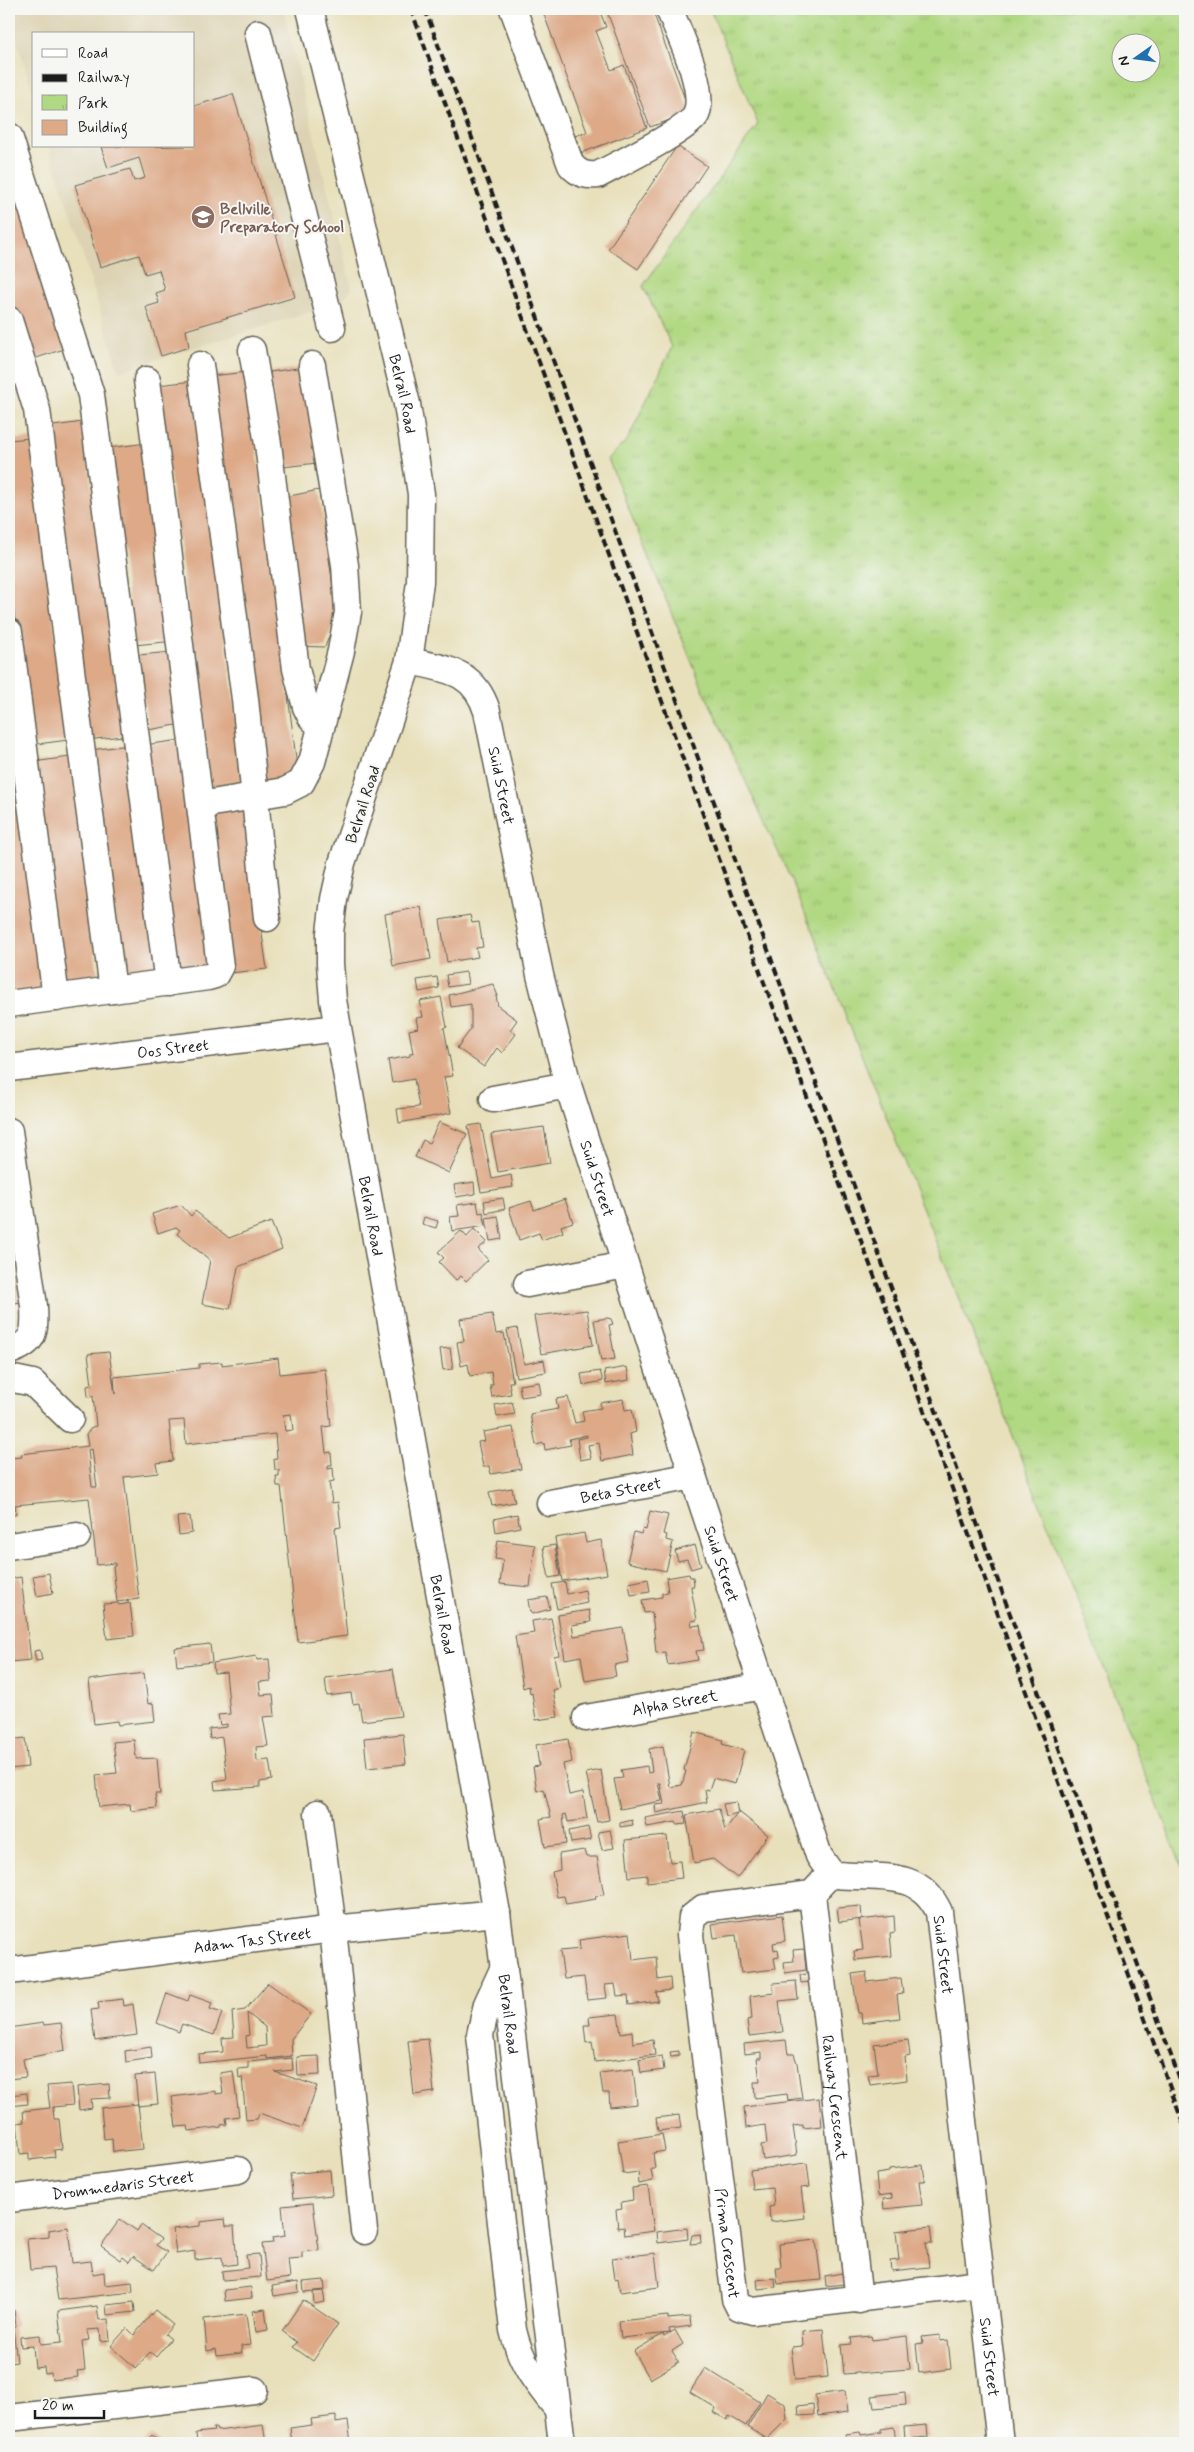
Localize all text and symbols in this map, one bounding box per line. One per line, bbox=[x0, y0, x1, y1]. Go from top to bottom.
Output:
legend bbox=[32, 32, 195, 148]
north arrow bbox=[1112, 32, 1162, 82]
text: Road bbox=[78, 44, 108, 64]
text: N bbox=[1114, 54, 1134, 68]
text: Railway bbox=[78, 68, 130, 88]
text: Park bbox=[78, 94, 108, 114]
text: Building bbox=[78, 118, 128, 139]
place label: Bellville Preparatory School bbox=[220, 199, 344, 238]
school or university icon: Bellville Preparatory School bbox=[190, 204, 216, 230]
street label: Belrail Road bbox=[383, 352, 420, 435]
street label: Suid Street bbox=[482, 745, 519, 827]
street label: Belrail Road bbox=[341, 763, 386, 846]
street label: Oos Street bbox=[136, 1035, 210, 1064]
street label: Suid Street bbox=[574, 1138, 619, 1220]
street label: Belrail Road bbox=[353, 1175, 388, 1258]
street label: Beta Street bbox=[579, 1473, 664, 1509]
street label: Suid Street bbox=[698, 1523, 743, 1606]
street label: Belrail Road bbox=[424, 1573, 459, 1656]
street label: Alpha Street bbox=[630, 1685, 720, 1722]
street label: Suid Street bbox=[927, 1914, 957, 1996]
street label: Adam Tas Street bbox=[192, 1923, 312, 1959]
street label: Belrail Road bbox=[493, 1973, 523, 2056]
street label: Railway Crescent bbox=[816, 2034, 852, 2162]
street label: Drommedaris Street bbox=[51, 2167, 196, 2205]
street label: Prima Crescent bbox=[709, 2187, 744, 2300]
street label: Suid Street bbox=[974, 2317, 1004, 2398]
scale bar bbox=[35, 2387, 104, 2419]
text: 20 m bbox=[42, 2396, 74, 2416]

